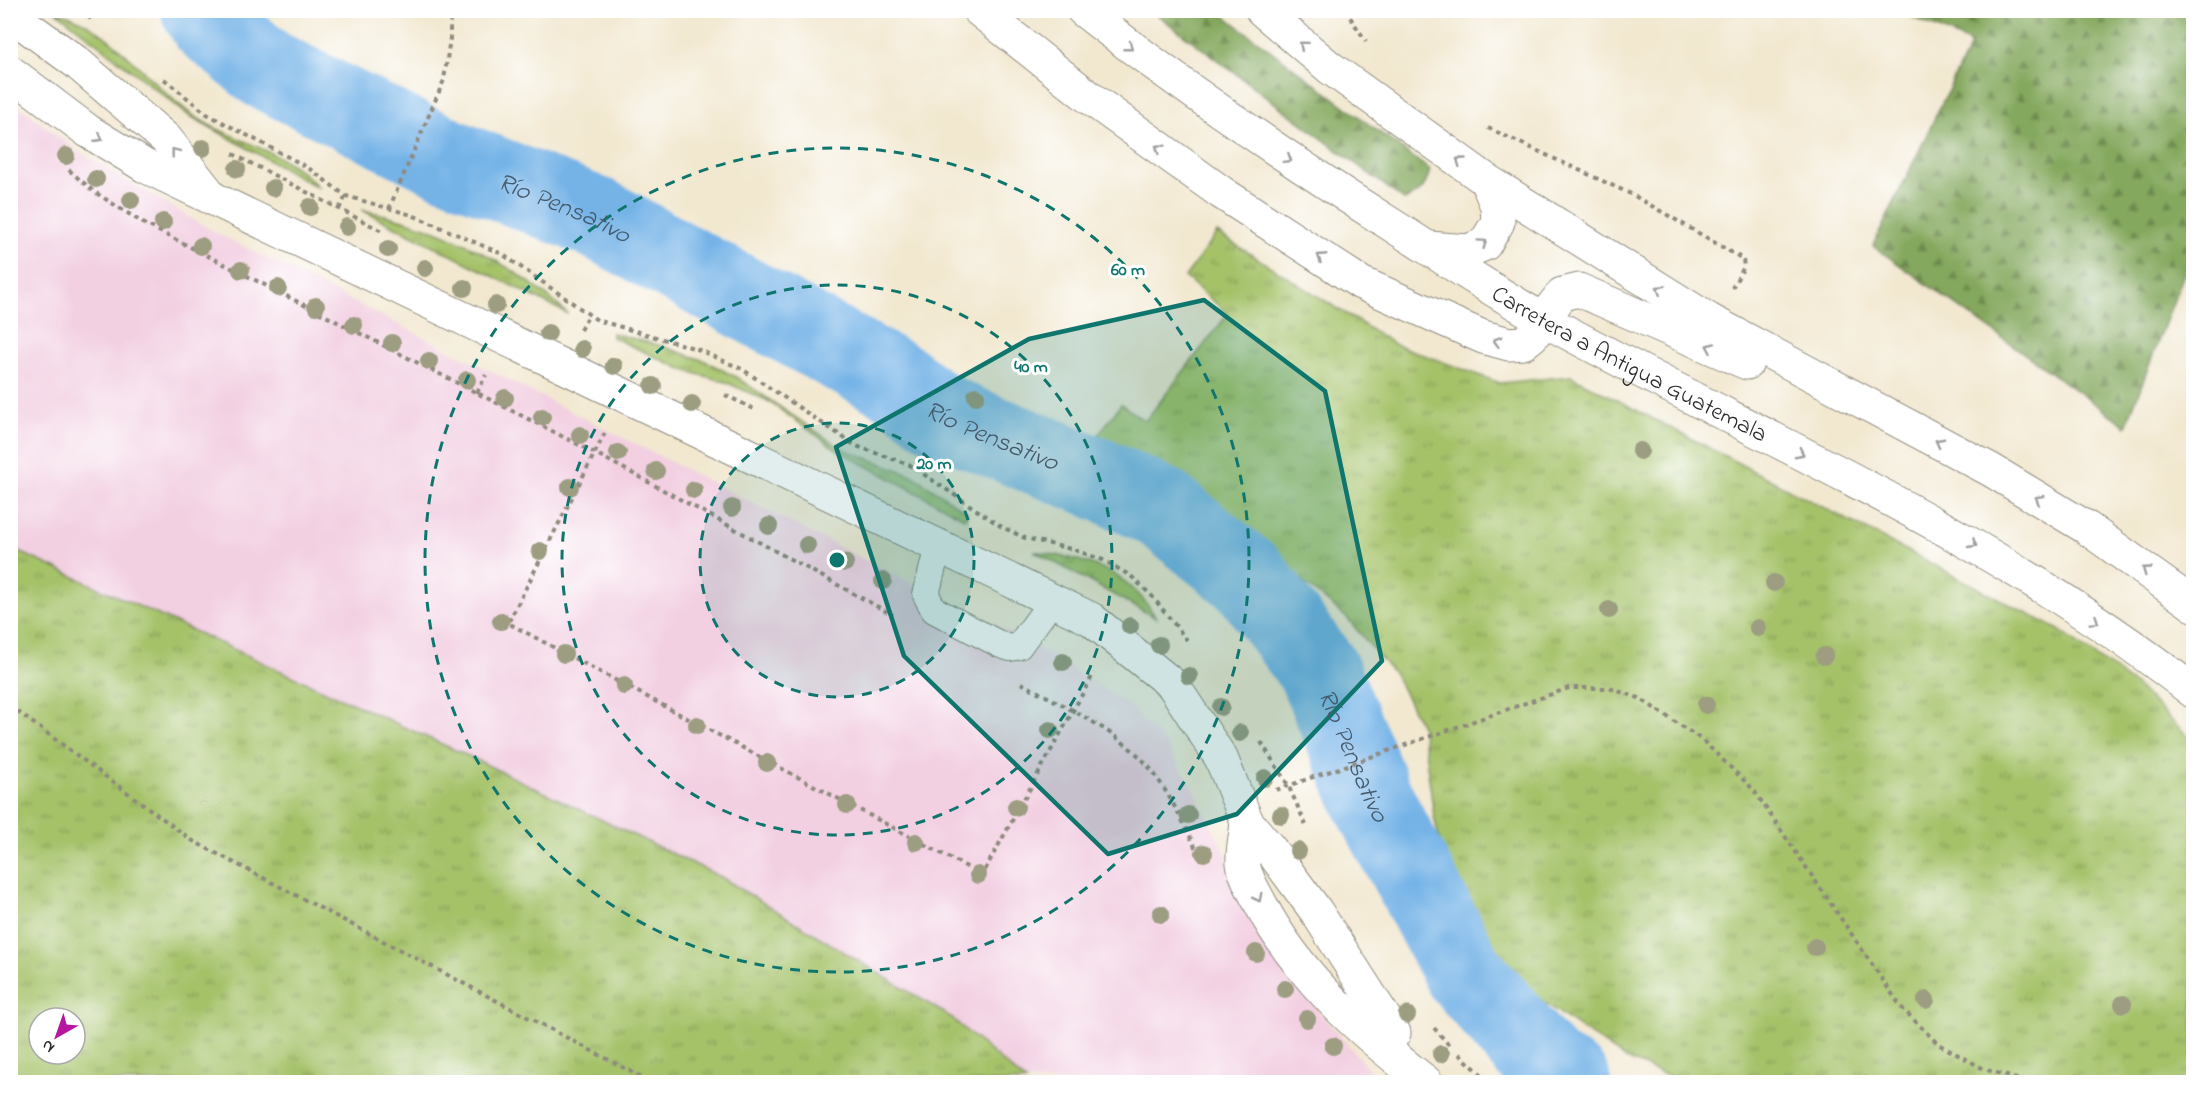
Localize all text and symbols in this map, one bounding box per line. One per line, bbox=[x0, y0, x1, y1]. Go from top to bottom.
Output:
one-way arrow bbox=[1123, 39, 1134, 50]
one-way arrow bbox=[1299, 42, 1310, 53]
one-way arrow bbox=[93, 131, 103, 142]
one-way arrow bbox=[1155, 145, 1166, 156]
one-way arrow bbox=[172, 147, 183, 158]
one-way arrow bbox=[1282, 152, 1292, 164]
one-way arrow bbox=[1456, 157, 1467, 168]
water label: Río Pensativo bbox=[492, 164, 638, 256]
one-way arrow bbox=[1476, 239, 1487, 250]
one-way arrow bbox=[1317, 253, 1328, 264]
text: 60 m bbox=[1111, 258, 1145, 284]
street label: Carretera a Antigua Guatemala bbox=[1484, 278, 1773, 453]
one-way arrow bbox=[1655, 286, 1666, 297]
one-way arrow bbox=[1492, 336, 1502, 348]
one-way arrow bbox=[1705, 342, 1716, 354]
text: 40 m bbox=[1014, 355, 1048, 381]
water label: Río Pensativo bbox=[918, 393, 1065, 483]
one-way arrow bbox=[1935, 438, 1946, 449]
one-way arrow bbox=[1794, 446, 1805, 457]
text: 20 m bbox=[915, 452, 952, 478]
one-way arrow bbox=[2035, 494, 2045, 506]
one-way arrow bbox=[1967, 537, 1977, 548]
centre of rings bbox=[827, 550, 847, 570]
one-way arrow bbox=[2142, 566, 2153, 577]
one-way arrow bbox=[2089, 614, 2100, 625]
water label: Río Pensativo bbox=[1306, 684, 1398, 831]
one-way arrow bbox=[1250, 892, 1262, 903]
north arrow bbox=[27, 1006, 87, 1066]
text: N bbox=[37, 1033, 60, 1059]

